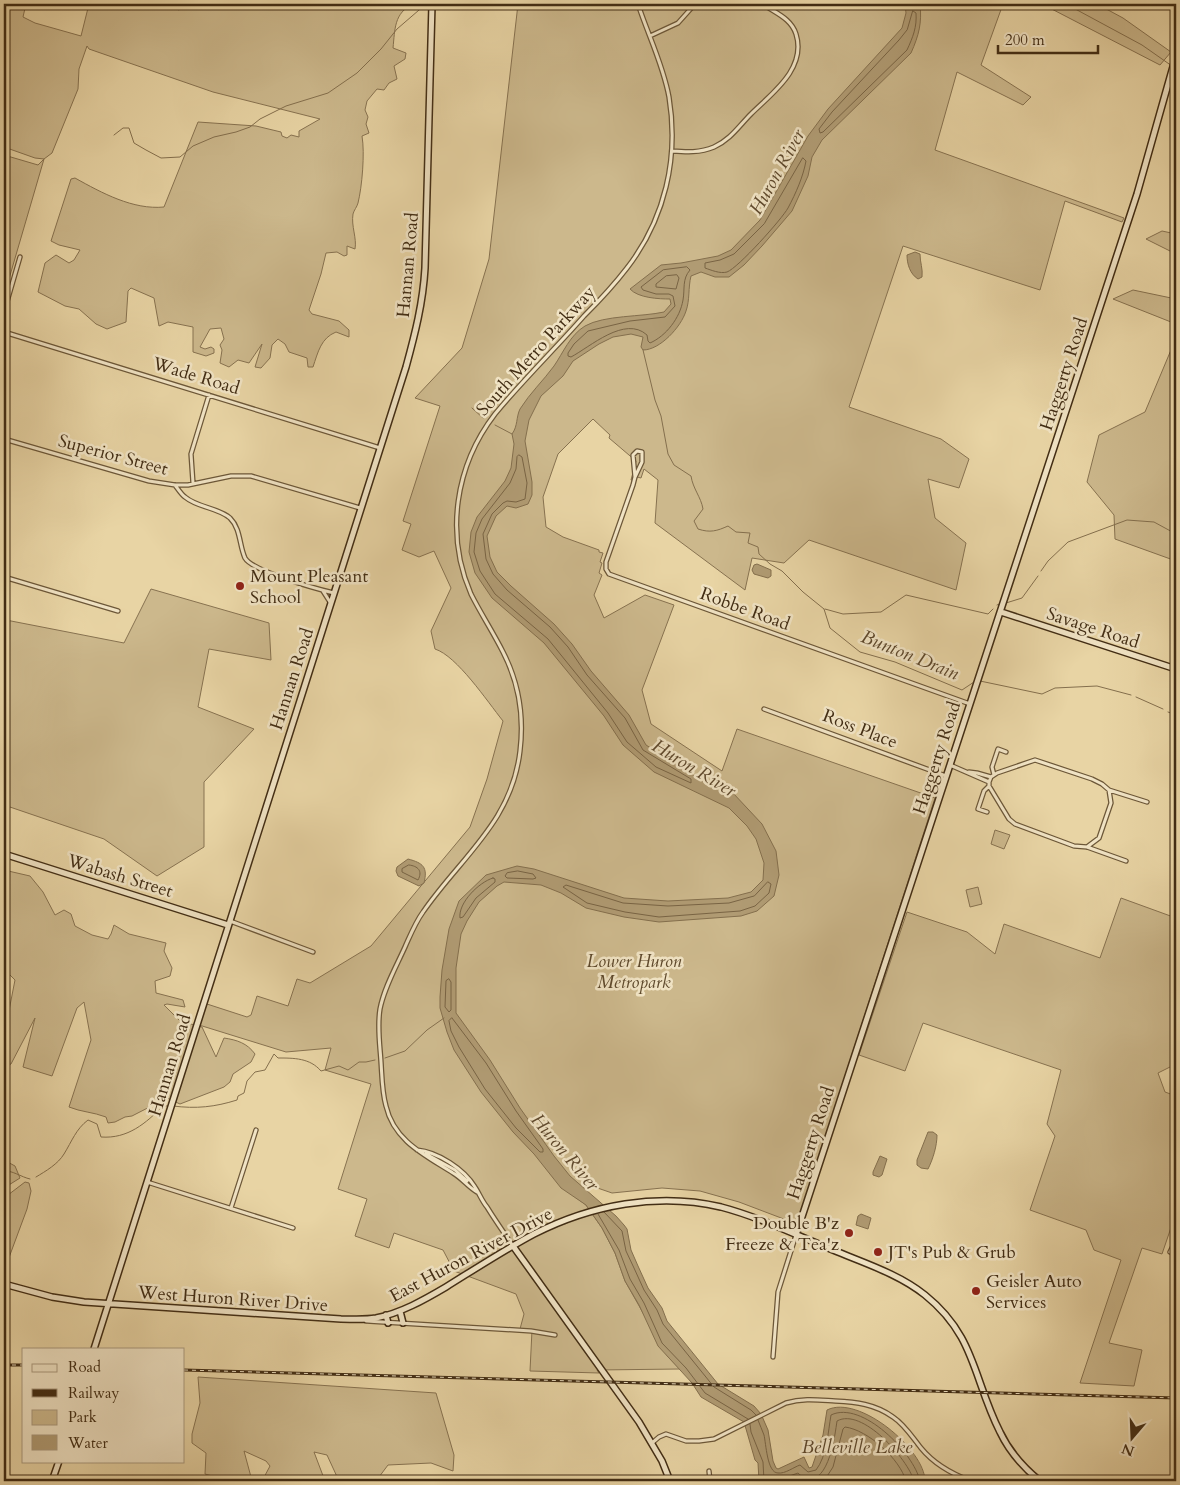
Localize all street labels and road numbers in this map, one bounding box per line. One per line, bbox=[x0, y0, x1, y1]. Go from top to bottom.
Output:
street label: Hannan Road bbox=[391, 211, 425, 319]
street label: South Metro Parkway bbox=[471, 280, 602, 422]
street label: Haggerty Road bbox=[1034, 314, 1094, 434]
street label: Wade Road bbox=[148, 351, 243, 401]
street label: Superior Street bbox=[55, 428, 171, 482]
street label: Robbe Road bbox=[697, 581, 794, 637]
street label: Savage Road bbox=[1043, 601, 1143, 655]
street label: Hannan Road bbox=[264, 624, 320, 733]
street label: Haggerty Road bbox=[907, 698, 967, 818]
street label: Ross Place bbox=[819, 703, 901, 755]
street label: Wabash Street bbox=[63, 848, 176, 904]
street label: Hannan Road bbox=[143, 1010, 198, 1119]
street label: Haggerty Road bbox=[781, 1083, 841, 1203]
street label: East Huron River Drive bbox=[385, 1201, 557, 1309]
street label: West Huron River Drive bbox=[136, 1280, 329, 1318]

